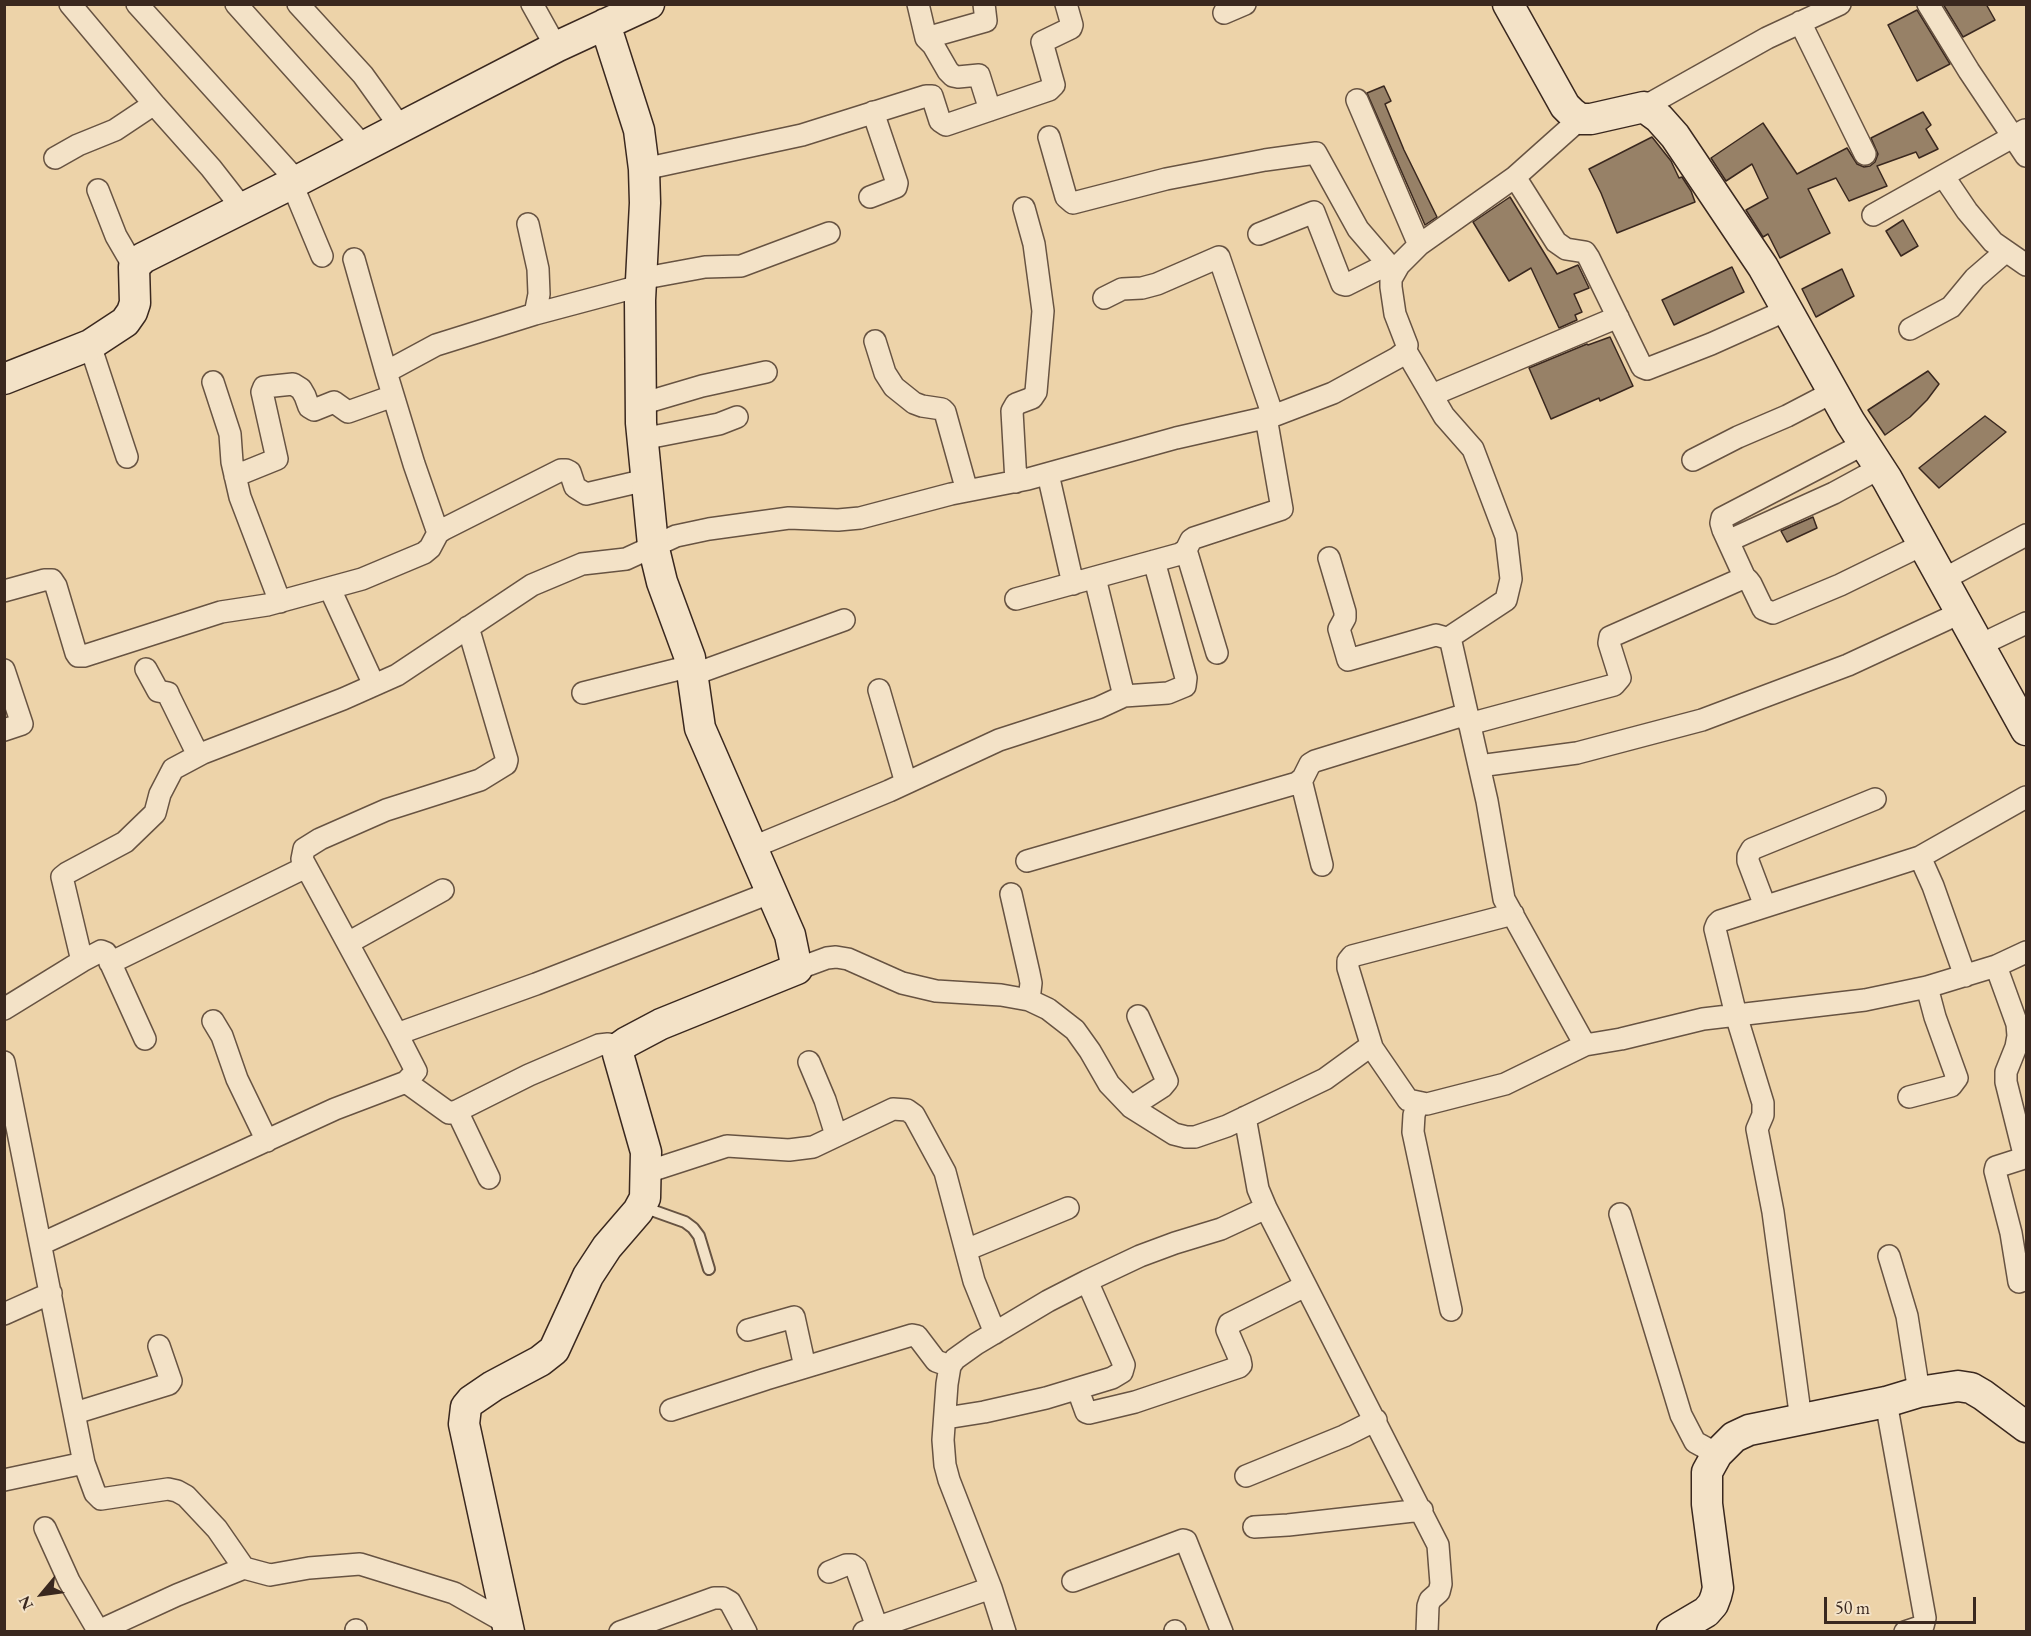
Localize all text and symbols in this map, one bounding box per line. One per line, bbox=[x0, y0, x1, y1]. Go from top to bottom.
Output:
north arrow bbox=[12, 1564, 72, 1624]
scale bar bbox=[1827, 1585, 1978, 1623]
text: N bbox=[13, 1592, 38, 1614]
text: 50 m bbox=[1835, 1596, 1870, 1619]

